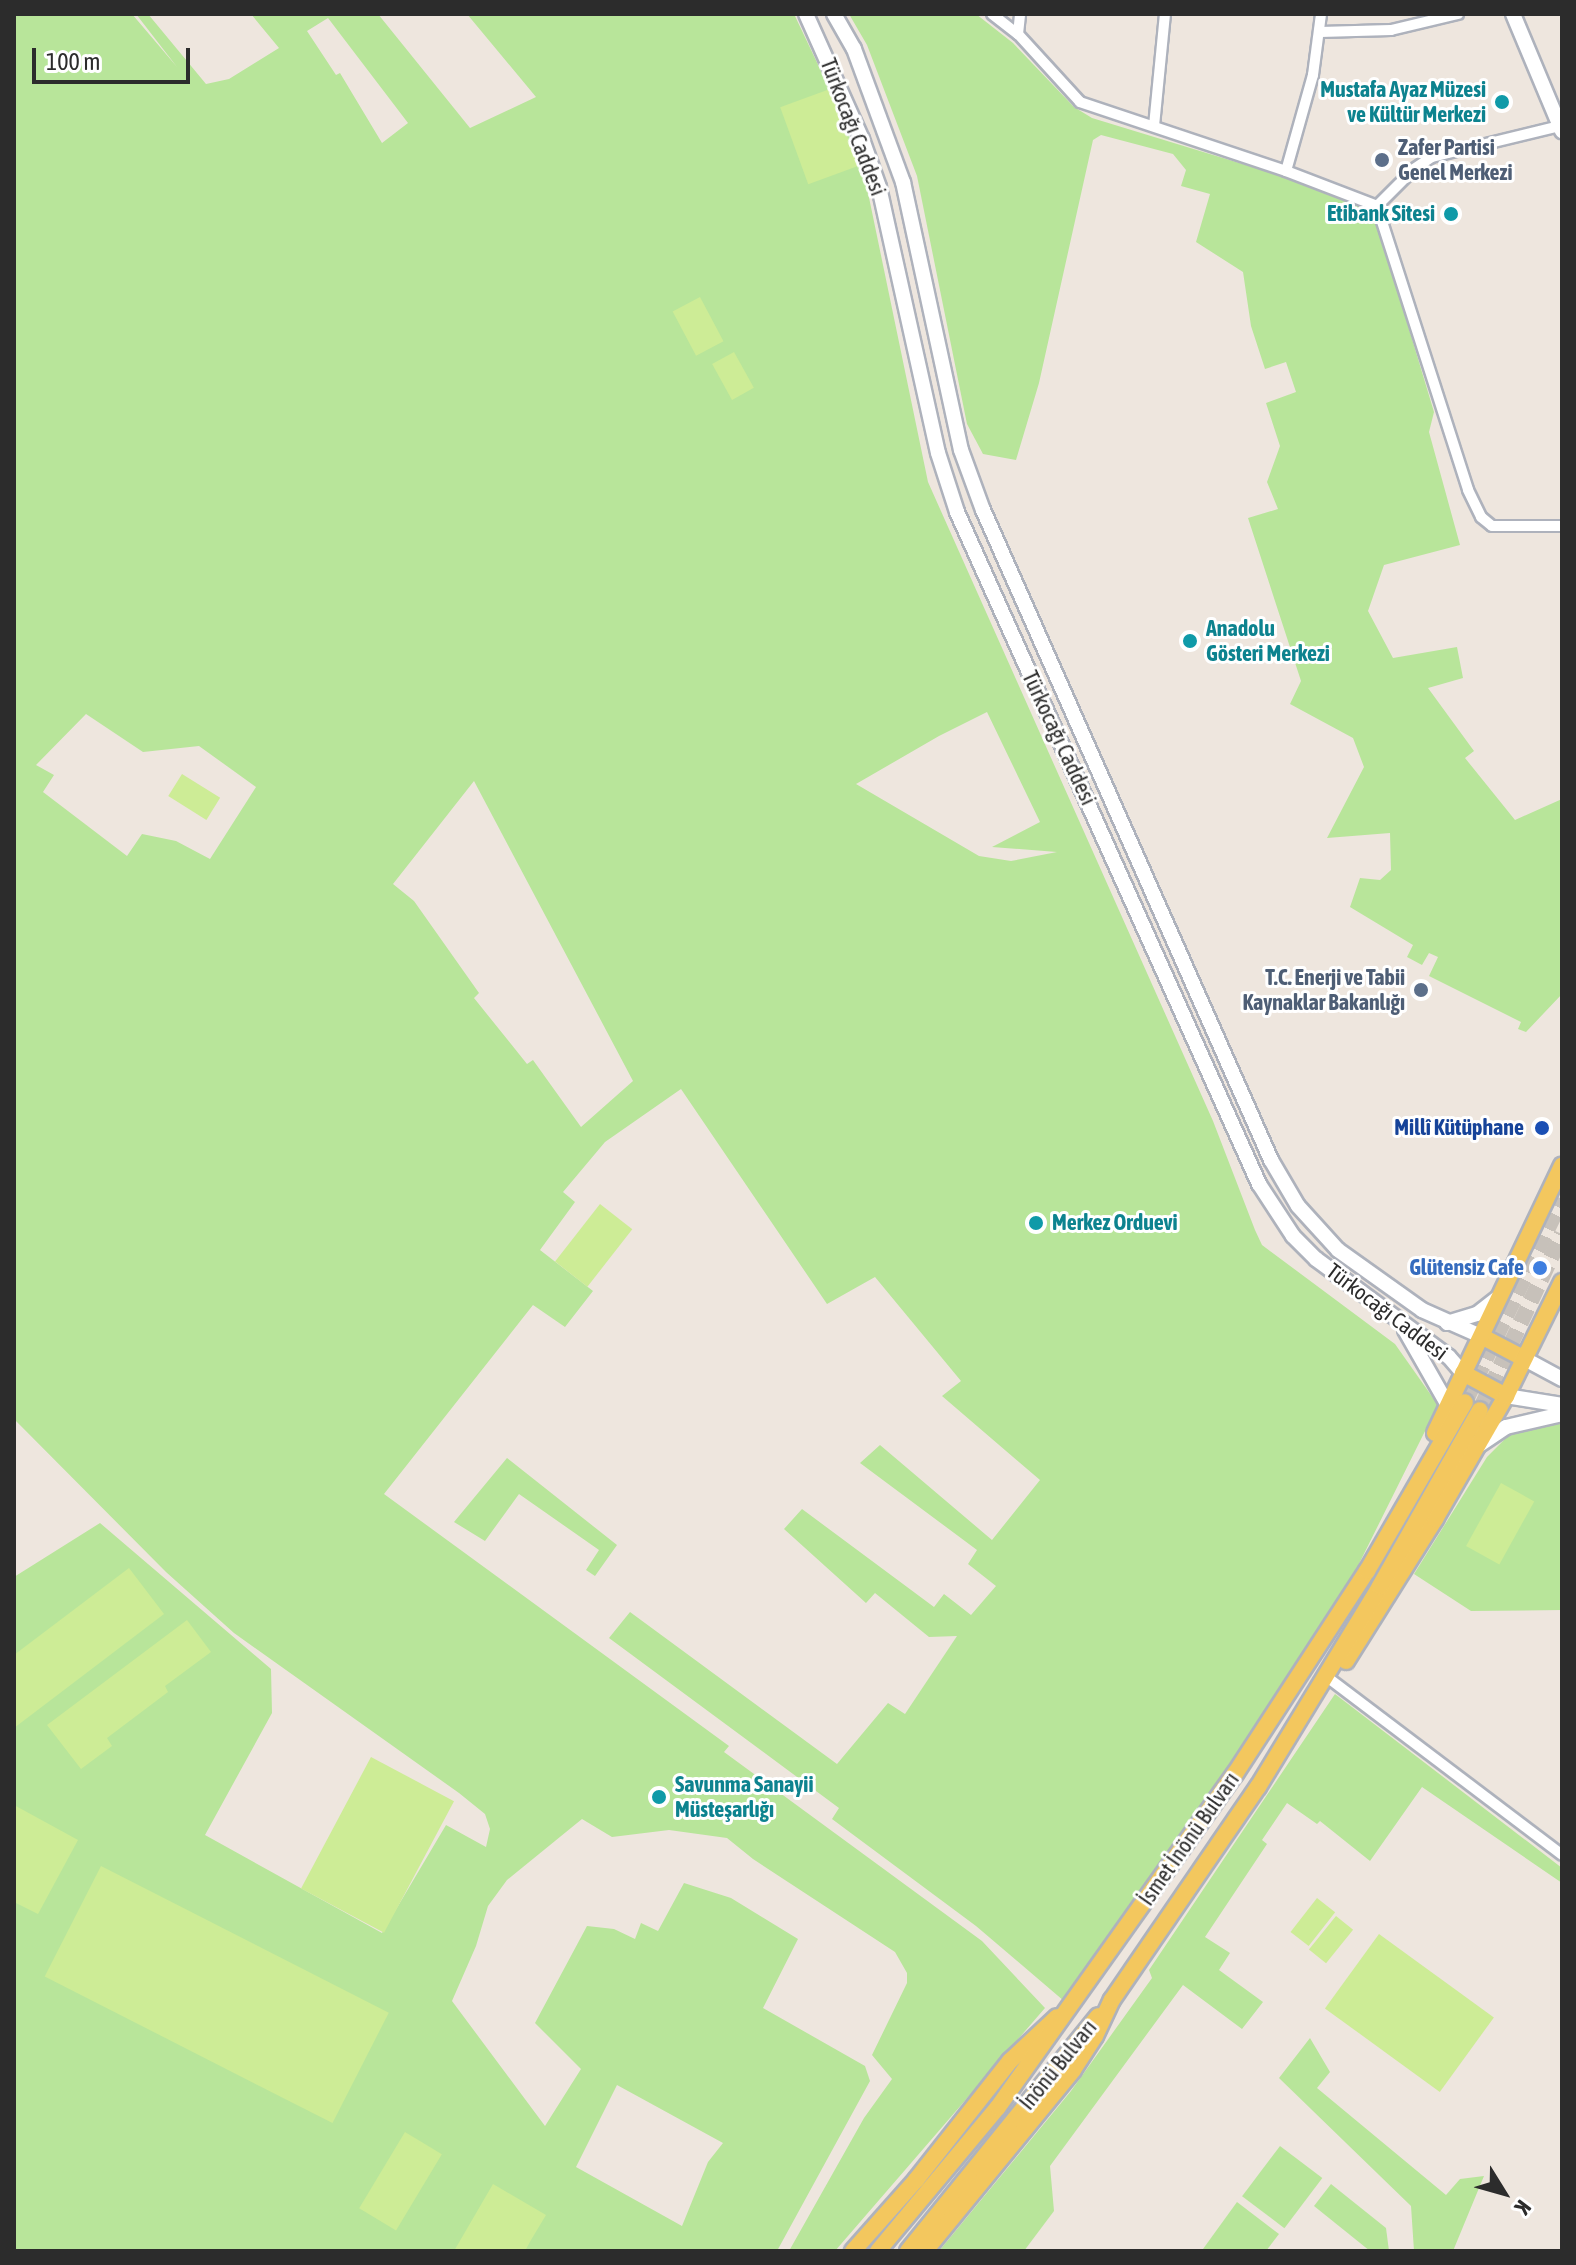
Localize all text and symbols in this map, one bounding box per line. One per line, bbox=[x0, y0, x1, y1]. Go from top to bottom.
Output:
scale bar bbox=[36, 32, 194, 82]
text: 100 m bbox=[46, 48, 100, 75]
street label: Türkocağı Caddesi bbox=[815, 55, 891, 199]
place label: Mustafa Ayaz Müzesi ve Kültür Merkezi bbox=[1320, 76, 1486, 128]
marker: Mustafa Ayaz Müzesi ve Kültür Merkezi bbox=[1493, 93, 1511, 111]
place label: Zafer Partisi Genel Merkezi bbox=[1398, 134, 1513, 186]
marker: Zafer Partisi Genel Merkezi bbox=[1373, 151, 1391, 169]
place label: Etibank Sitesi bbox=[1327, 201, 1435, 227]
marker: Etibank Sitesi bbox=[1442, 205, 1460, 223]
place label: Anadolu Gösteri Merkezi bbox=[1206, 615, 1330, 666]
marker: Anadolu Gösteri Merkezi bbox=[1181, 632, 1199, 650]
street label: Türkocağı Caddesi bbox=[1016, 667, 1102, 809]
place label: T.C. Enerji ve Tabii Kaynaklar Bakanlığı bbox=[1243, 964, 1405, 1016]
marker: T.C. Enerji ve Tabii Kaynaklar Bakanlığı bbox=[1412, 981, 1430, 999]
place label: Millî Kütüphane bbox=[1394, 1115, 1524, 1141]
marker: Millî Kütüphane bbox=[1531, 1117, 1553, 1139]
place label: Merkez Orduevi bbox=[1052, 1210, 1178, 1236]
marker: Merkez Orduevi bbox=[1027, 1214, 1045, 1232]
place label: Glütensiz Cafe bbox=[1409, 1255, 1524, 1281]
street label: Türkocağı Caddesi bbox=[1321, 1258, 1453, 1366]
marker: Glütensiz Cafe bbox=[1531, 1259, 1549, 1277]
street label: İsmet İnönü Bulvarı bbox=[1133, 1767, 1245, 1911]
place label: Savunma Sanayii Müsteşarlığı bbox=[675, 1771, 813, 1822]
marker: Savunma Sanayii Müsteşarlığı bbox=[650, 1788, 668, 1806]
street label: İnönü Bulvarı bbox=[1014, 2015, 1102, 2115]
north arrow bbox=[1464, 2153, 1544, 2233]
text: K bbox=[1510, 2195, 1537, 2220]

